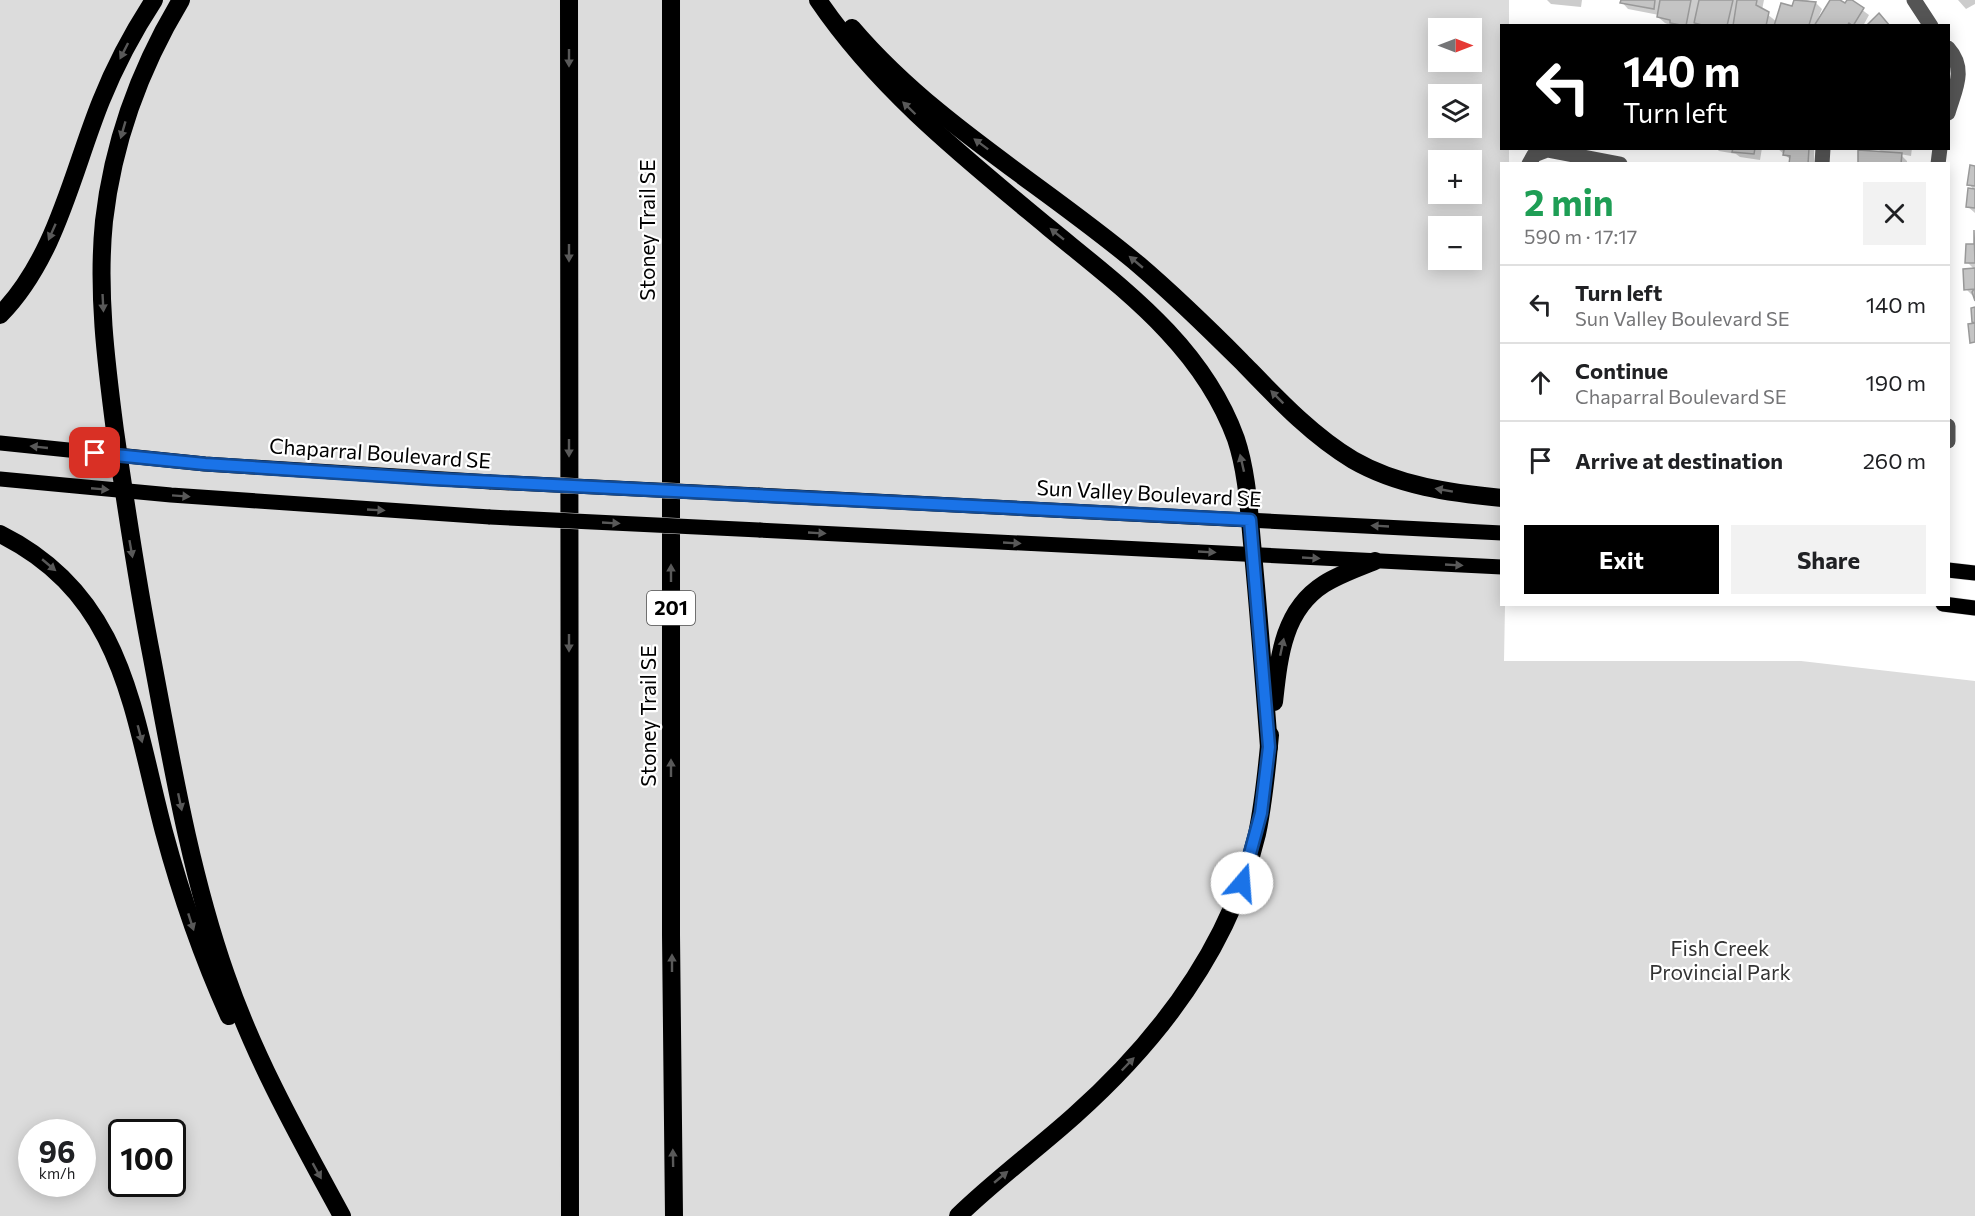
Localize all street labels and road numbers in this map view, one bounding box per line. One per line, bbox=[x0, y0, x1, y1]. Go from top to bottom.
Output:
street label: Stoney Trail SE bbox=[634, 159, 659, 301]
street label: Chaparral Boulevard SE bbox=[268, 432, 492, 473]
street label: Sun Valley Boulevard SE bbox=[1036, 474, 1262, 511]
road number: 201 bbox=[647, 591, 695, 625]
street label: Stoney Trail SE bbox=[635, 645, 660, 787]

